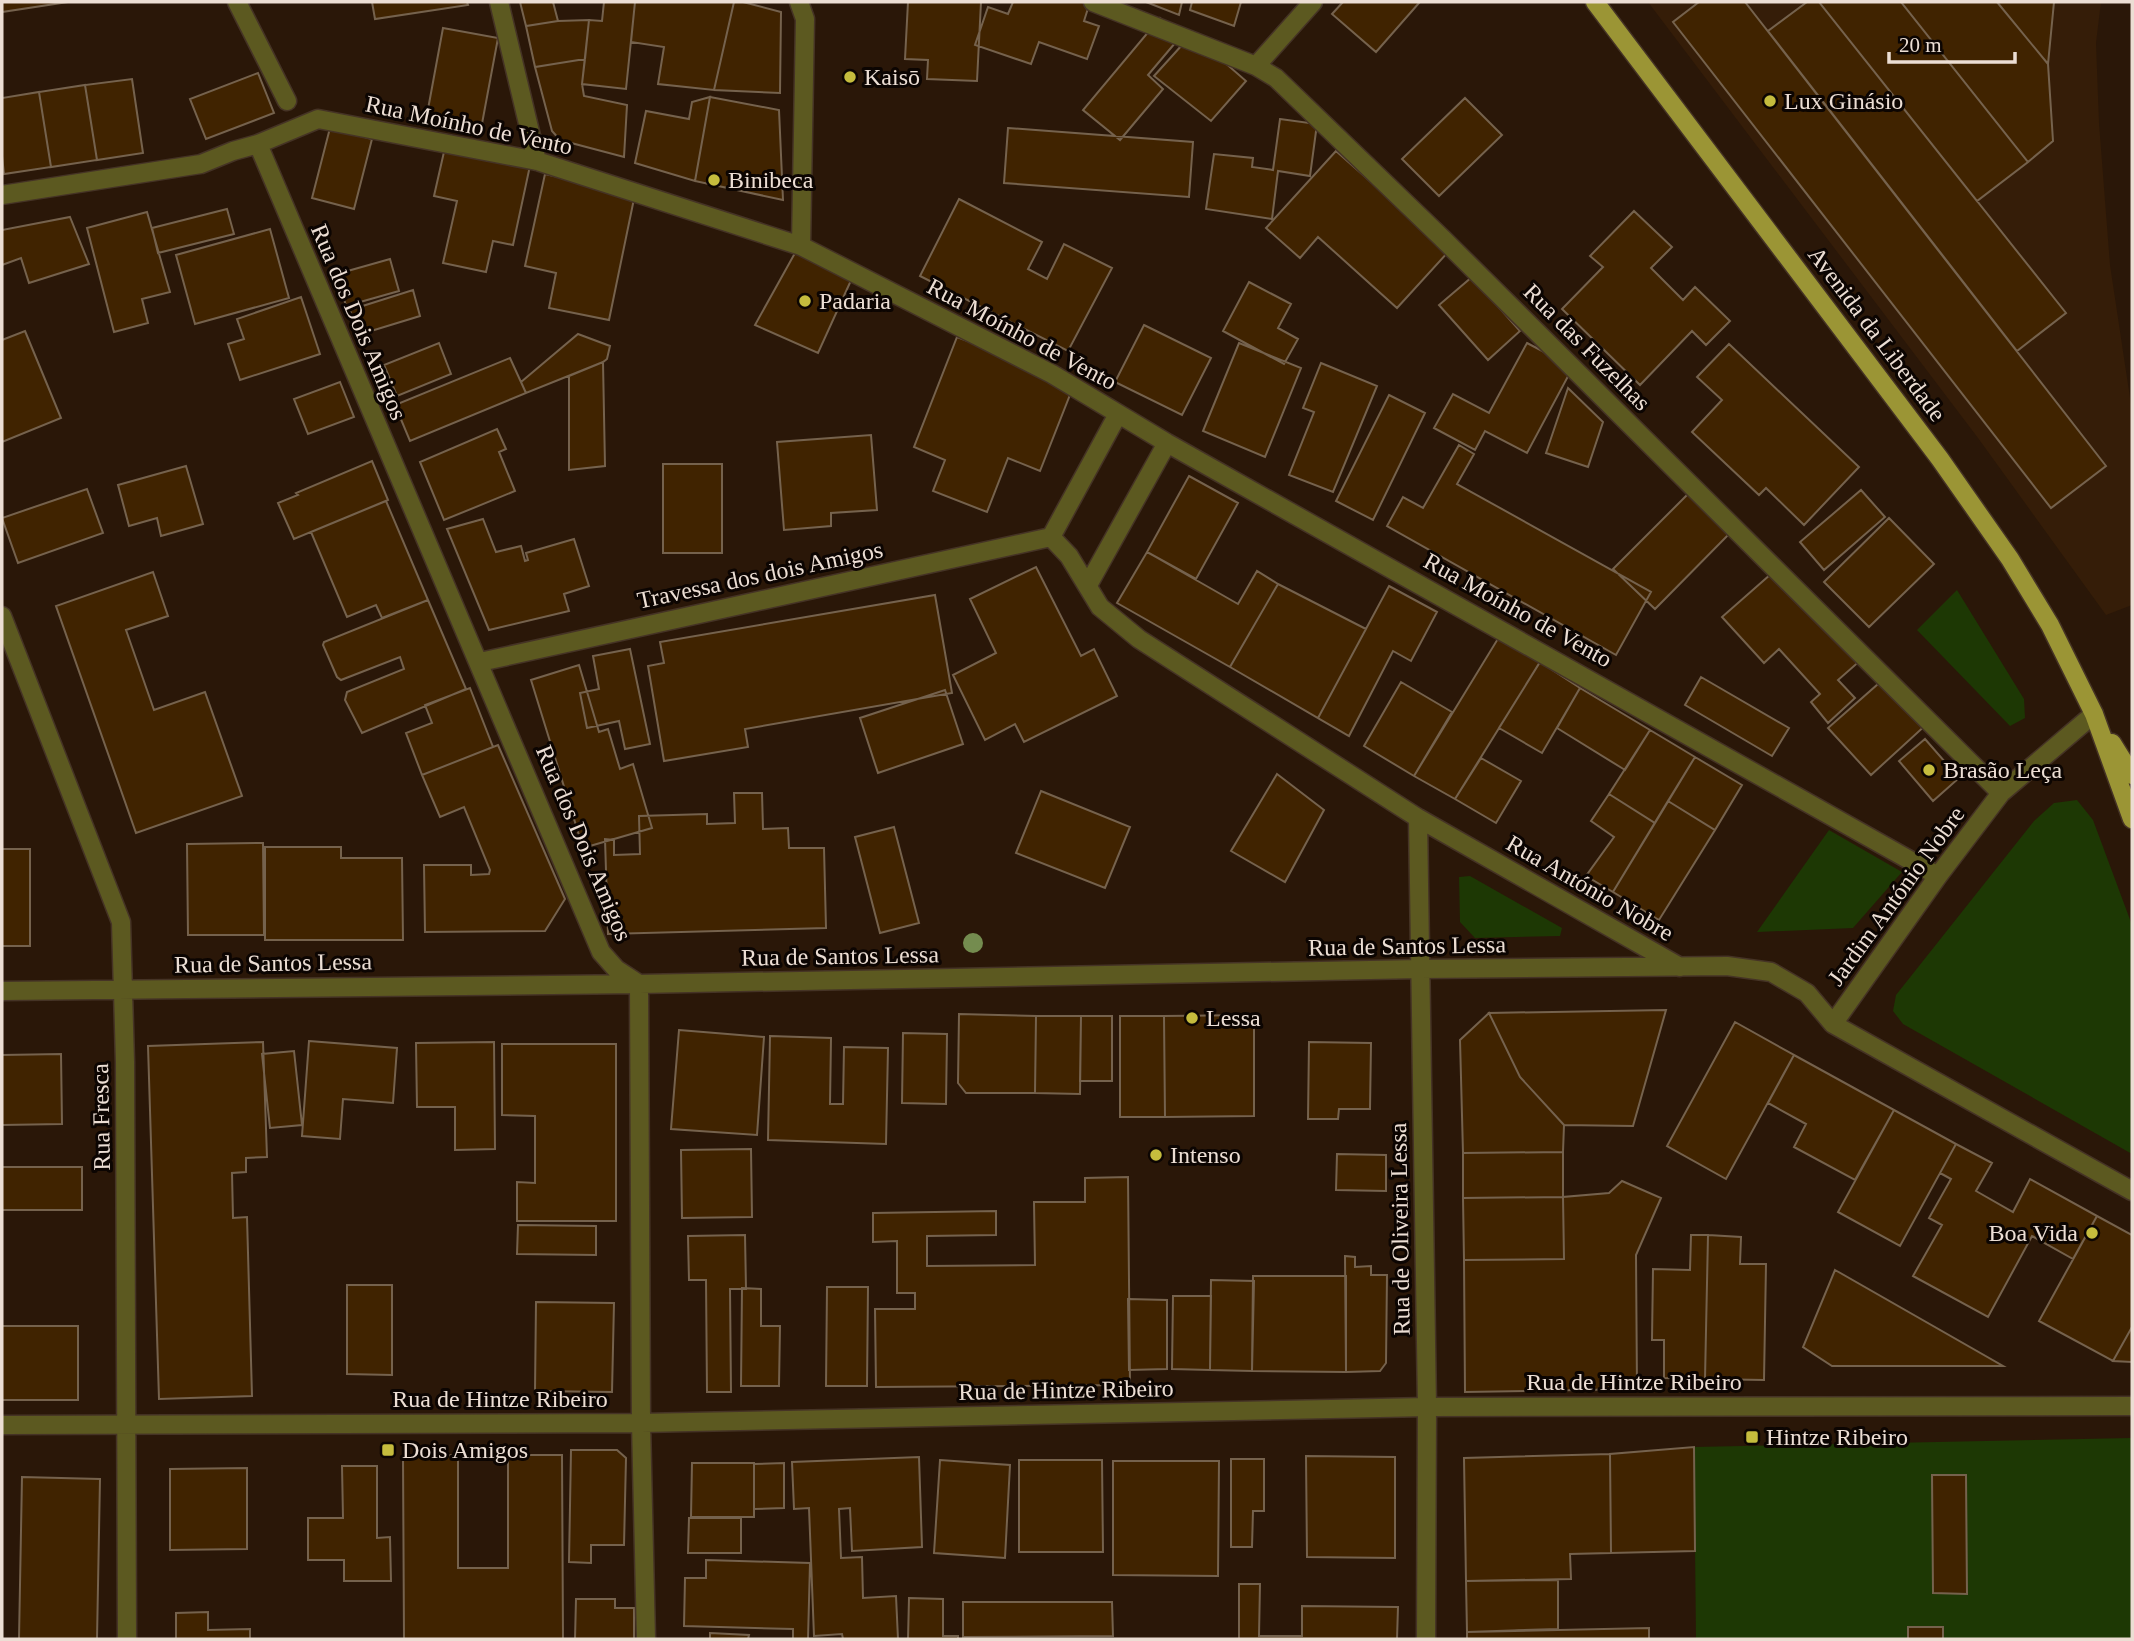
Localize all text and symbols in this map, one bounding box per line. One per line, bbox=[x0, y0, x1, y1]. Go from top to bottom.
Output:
scale bar bbox=[1889, 21, 2015, 65]
text: 20 m bbox=[1899, 33, 1942, 57]
place label: Kaisō bbox=[864, 64, 920, 90]
marker: Kaisō bbox=[842, 69, 858, 85]
place label: Lux Ginásio bbox=[1784, 88, 1903, 114]
street label: Rua Moínho de Vento bbox=[363, 90, 575, 160]
marker: Lux Ginásio bbox=[1762, 93, 1778, 109]
place label: Binibeca bbox=[728, 167, 814, 193]
marker: Binibeca bbox=[706, 172, 722, 188]
street label: Rua dos Dois Amigos bbox=[306, 220, 412, 424]
street label: Avenida da Liberdade bbox=[1803, 242, 1951, 426]
street label: Rua Moínho de Vento bbox=[923, 273, 1121, 395]
street label: Rua das Fuzelhas bbox=[1518, 278, 1656, 416]
place label: Padaria bbox=[819, 288, 891, 314]
marker: Padaria bbox=[797, 293, 813, 309]
street label: Travessa dos dois Amigos bbox=[635, 536, 885, 614]
street label: Rua Moínho de Vento bbox=[1419, 548, 1617, 672]
street label: Rua dos Dois Amigos bbox=[531, 741, 637, 945]
place label: Brasão Leça bbox=[1943, 757, 2063, 783]
marker: Brasão Leça bbox=[1921, 762, 1937, 778]
street label: Jardim António Nobre bbox=[1822, 802, 1970, 990]
street label: Rua António Nobre bbox=[1502, 830, 1678, 946]
street label: Rua de Santos Lessa bbox=[1308, 931, 1507, 961]
street label: Rua de Santos Lessa bbox=[741, 941, 940, 971]
street label: Rua de Santos Lessa bbox=[174, 948, 373, 978]
place label: Lessa bbox=[1206, 1005, 1261, 1031]
marker: Lessa bbox=[1184, 1010, 1200, 1026]
street label: Rua Fresca bbox=[87, 1063, 115, 1171]
street label: Rua de Oliveira Lessa bbox=[1385, 1122, 1415, 1336]
place label: Intenso bbox=[1170, 1142, 1241, 1168]
marker: Intenso bbox=[1148, 1147, 1164, 1163]
place label: Boa Vida bbox=[1989, 1220, 2078, 1246]
marker: Boa Vida bbox=[2084, 1225, 2100, 1241]
street label: Rua de Hintze Ribeiro bbox=[1526, 1369, 1742, 1395]
street label: Rua de Hintze Ribeiro bbox=[958, 1375, 1174, 1405]
street label: Rua de Hintze Ribeiro bbox=[392, 1386, 608, 1412]
place label: Hintze Ribeiro bbox=[1766, 1424, 1908, 1450]
marker: Hintze Ribeiro bbox=[1744, 1429, 1760, 1445]
place label: Dois Amigos bbox=[402, 1437, 528, 1463]
marker: Dois Amigos bbox=[380, 1442, 396, 1458]

